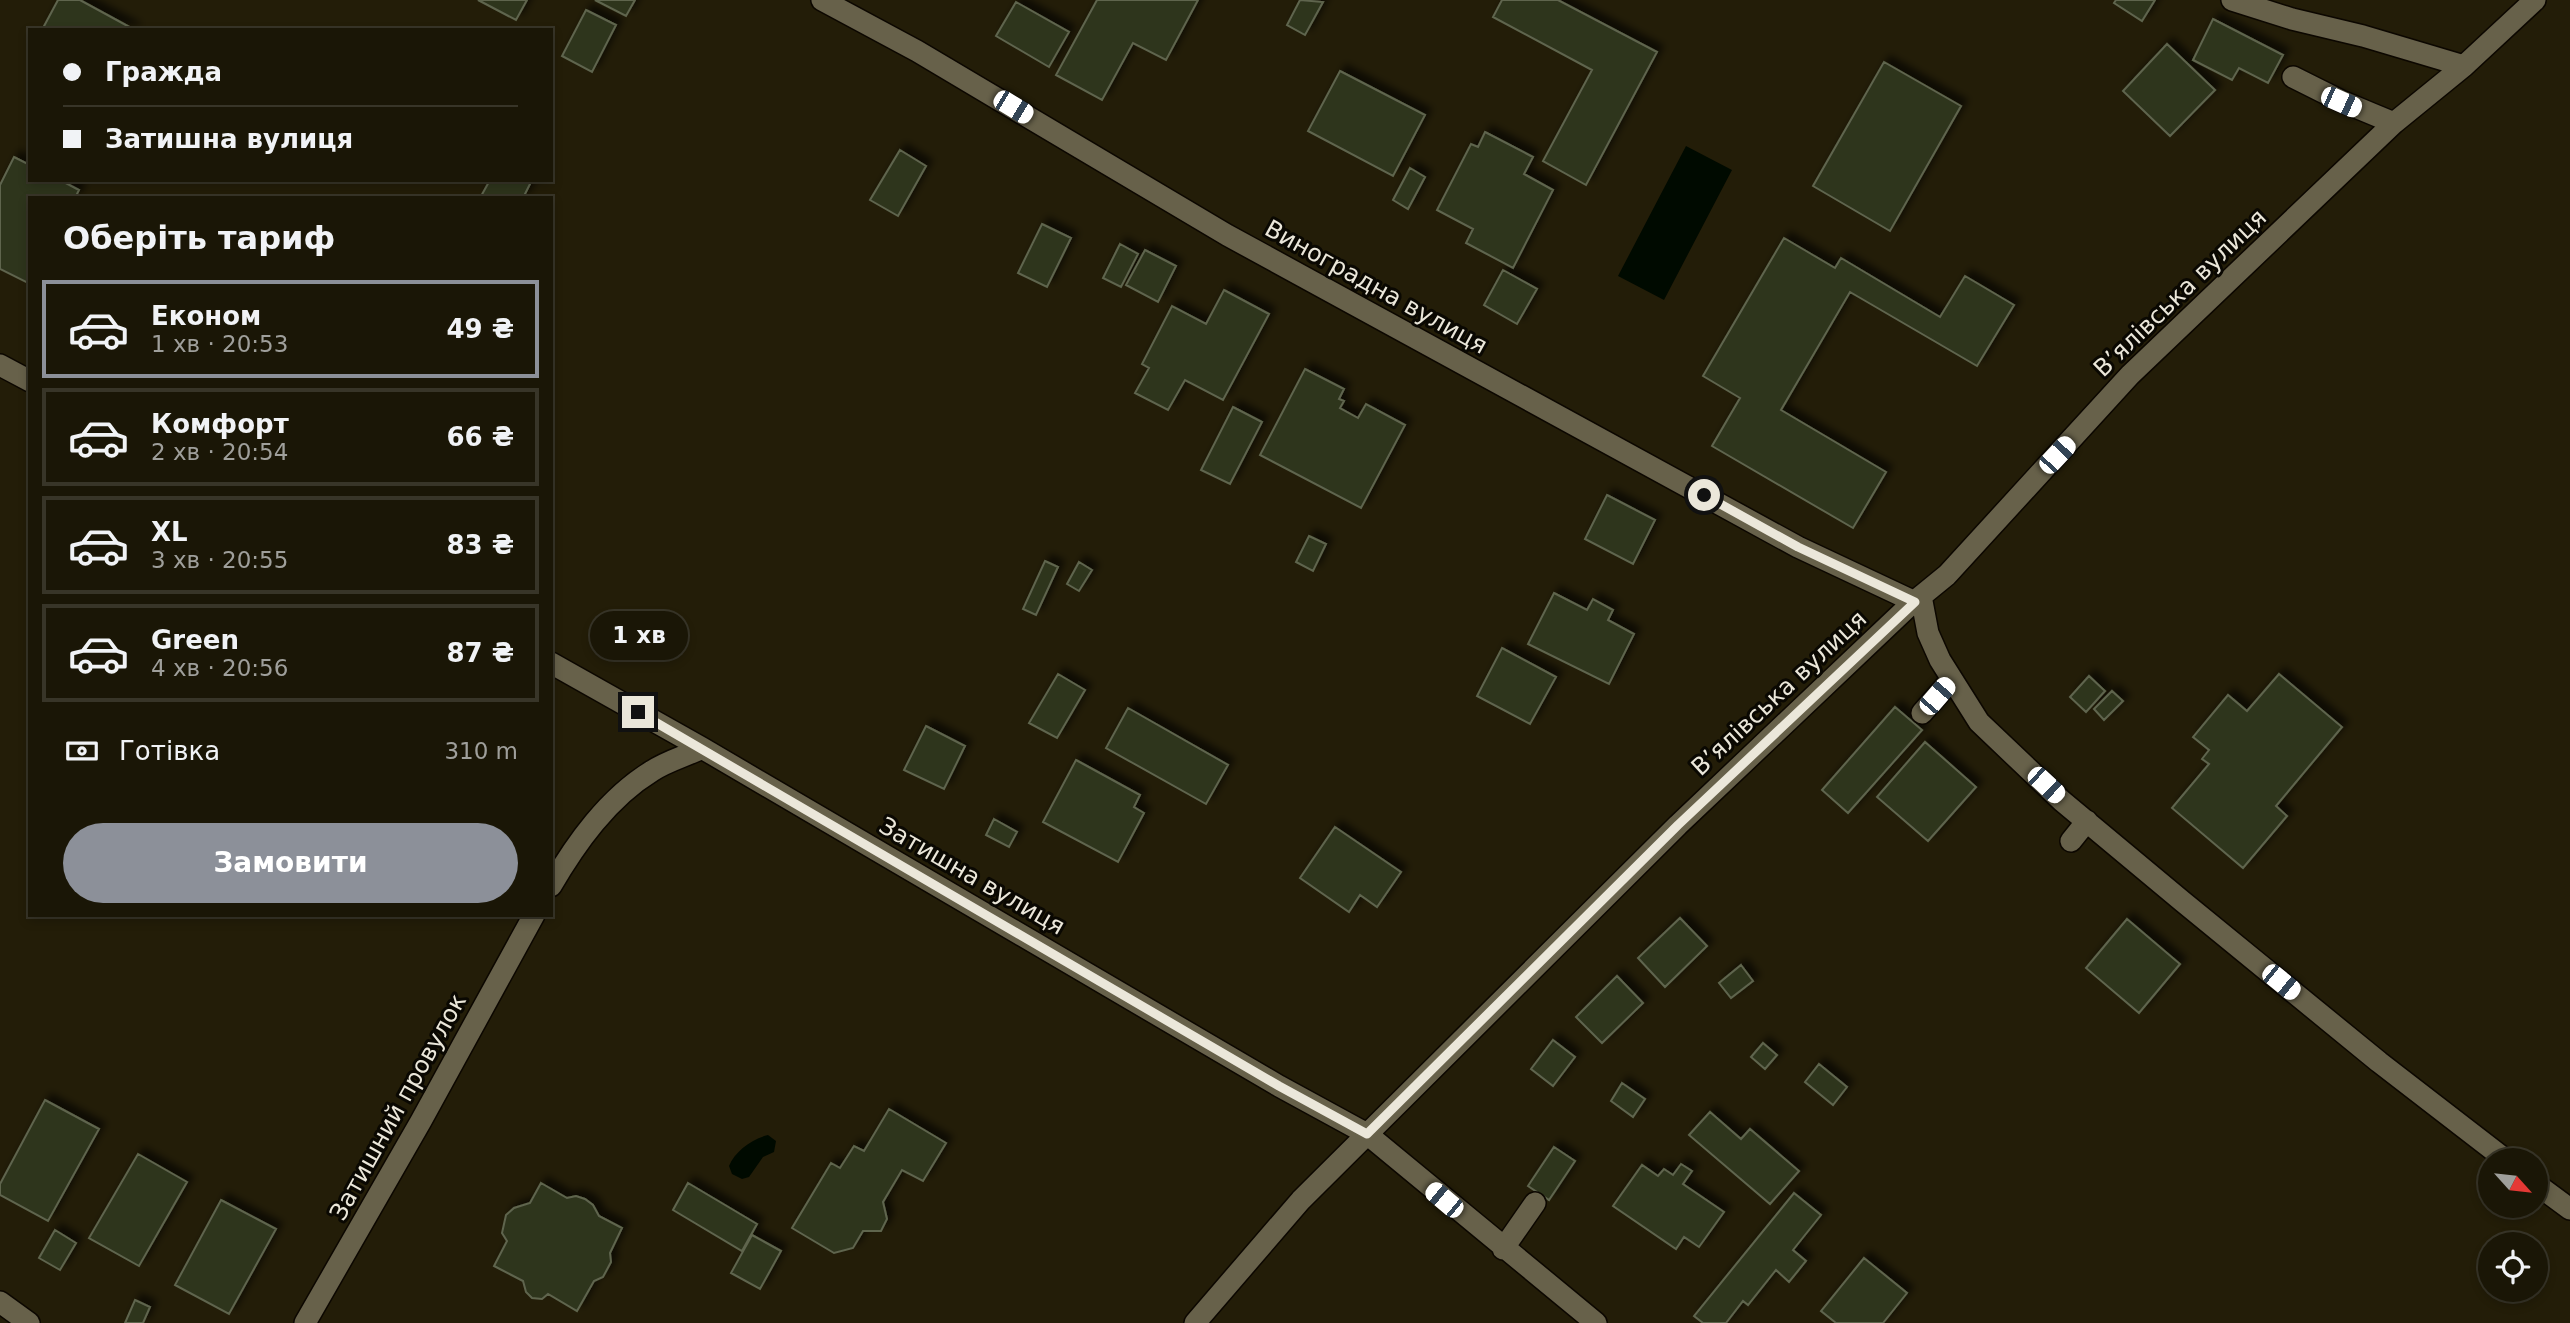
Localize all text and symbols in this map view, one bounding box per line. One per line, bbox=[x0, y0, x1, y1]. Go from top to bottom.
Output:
text: Гражда bbox=[105, 57, 222, 87]
car bbox=[2318, 84, 2365, 120]
car bbox=[990, 87, 1037, 127]
text: Затишна вулиця bbox=[105, 124, 353, 154]
street label: В’ялівська вулиця bbox=[2088, 203, 2272, 383]
street label: Виноградна вулиця bbox=[1260, 214, 1492, 360]
text: Оберіть тариф bbox=[63, 219, 335, 257]
icon: car bbox=[67, 298, 130, 361]
text: Економ bbox=[151, 301, 261, 331]
text: 49 ₴ bbox=[446, 314, 514, 344]
text: 1 хв · 20:53 bbox=[151, 331, 288, 357]
icon: car bbox=[67, 406, 130, 469]
text: Комфорт bbox=[151, 409, 289, 439]
text: 66 ₴ bbox=[446, 422, 514, 452]
car bbox=[2035, 432, 2080, 478]
text: 2 хв · 20:54 bbox=[151, 439, 288, 465]
route start bbox=[1688, 479, 1720, 511]
icon: car bbox=[67, 514, 130, 577]
text: XL bbox=[151, 517, 188, 547]
text: 83 ₴ bbox=[446, 530, 514, 560]
text: 3 хв · 20:55 bbox=[151, 547, 288, 573]
street label: В’ялівська вулиця bbox=[1686, 605, 1872, 781]
callout: 1 хв bbox=[589, 610, 687, 660]
icon: car bbox=[67, 622, 130, 685]
text: 1 хв bbox=[612, 622, 666, 648]
text: Green bbox=[151, 625, 239, 655]
text: 87 ₴ bbox=[446, 638, 514, 668]
text: 4 хв · 20:56 bbox=[151, 655, 288, 681]
car bbox=[1916, 673, 1959, 719]
route end bbox=[622, 696, 654, 728]
icon: cash bbox=[63, 732, 101, 770]
text: Готівка bbox=[119, 736, 220, 766]
text: 310 m bbox=[444, 738, 518, 764]
car bbox=[2024, 763, 2069, 807]
street label: Затишна вулиця bbox=[874, 811, 1070, 941]
button: Замовити bbox=[63, 823, 518, 903]
car bbox=[2259, 961, 2304, 1003]
street label: Затишний провулок bbox=[324, 989, 472, 1225]
north arrow bbox=[2478, 1148, 2548, 1218]
map controls bbox=[2478, 1148, 2548, 1302]
car bbox=[1422, 1178, 1467, 1222]
button: locate bbox=[2478, 1232, 2548, 1302]

